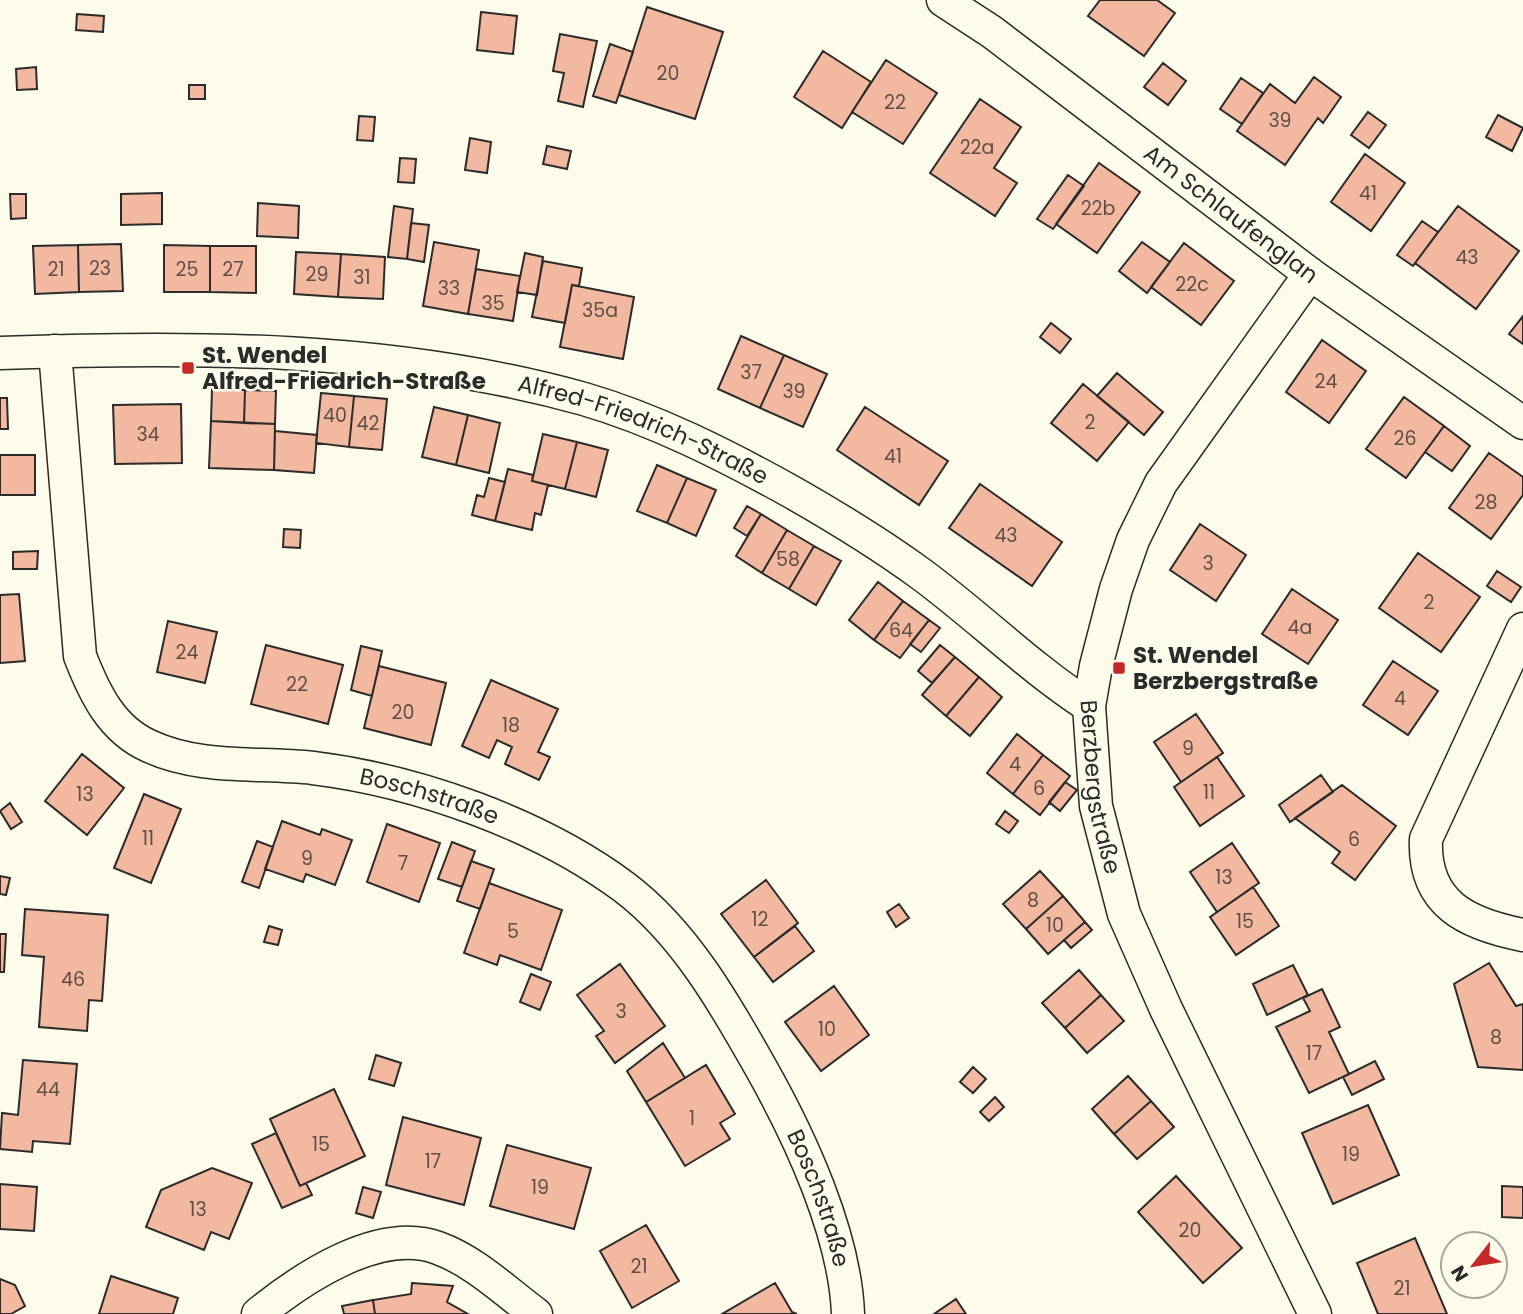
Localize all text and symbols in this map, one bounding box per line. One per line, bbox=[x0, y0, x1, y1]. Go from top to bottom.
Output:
house number: 20 bbox=[657, 60, 679, 87]
house number: 22 bbox=[884, 89, 906, 116]
house number: 39 bbox=[1268, 107, 1292, 134]
house number: 22a bbox=[960, 134, 994, 161]
street label: Am Schlaufenglan bbox=[1137, 137, 1325, 291]
house number: 41 bbox=[1359, 180, 1377, 207]
house number: 22b bbox=[1081, 195, 1115, 222]
house number: 43 bbox=[1455, 244, 1479, 271]
house number: 23 bbox=[89, 255, 111, 282]
house number: 21 bbox=[47, 256, 65, 283]
house number: 25 bbox=[176, 256, 198, 283]
house number: 27 bbox=[222, 256, 244, 283]
house number: 29 bbox=[306, 261, 328, 288]
house number: 31 bbox=[353, 264, 371, 291]
house number: 22c bbox=[1175, 271, 1209, 298]
house number: 33 bbox=[438, 275, 460, 302]
house number: 35 bbox=[481, 290, 505, 317]
house number: 35a bbox=[582, 297, 618, 324]
place label: St. Wendel Alfred-Friedrich-Straße bbox=[202, 339, 486, 397]
house number: 37 bbox=[740, 359, 762, 386]
marker: St. Wendel Alfred-Friedrich-Straße bbox=[180, 360, 196, 376]
street label: Alfred-Friedrich-Straße bbox=[515, 367, 774, 492]
house number: 24 bbox=[1315, 368, 1337, 395]
house number: 39 bbox=[782, 378, 806, 405]
house number: 40 bbox=[323, 402, 347, 429]
house number: 2 bbox=[1085, 409, 1096, 436]
house number: 42 bbox=[357, 410, 380, 437]
house number: 34 bbox=[136, 421, 160, 448]
house number: 26 bbox=[1394, 425, 1417, 452]
house number: 41 bbox=[884, 443, 902, 470]
house number: 28 bbox=[1475, 489, 1497, 516]
house number: 43 bbox=[994, 522, 1018, 549]
house number: 58 bbox=[776, 546, 800, 573]
house number: 3 bbox=[1202, 550, 1214, 577]
house number: 2 bbox=[1424, 589, 1435, 616]
house number: 4a bbox=[1288, 614, 1312, 641]
house number: 64 bbox=[889, 617, 913, 644]
house number: 24 bbox=[176, 639, 198, 666]
place label: St. Wendel Berzbergstraße bbox=[1133, 639, 1318, 697]
marker: St. Wendel Berzbergstraße bbox=[1111, 660, 1127, 676]
house number: 22 bbox=[286, 671, 308, 698]
house number: 4 bbox=[1394, 685, 1406, 712]
house number: 20 bbox=[392, 699, 414, 726]
street label: Berzbergstraße bbox=[1073, 699, 1129, 877]
house number: 18 bbox=[502, 712, 520, 739]
house number: 9 bbox=[1182, 735, 1194, 762]
house number: 4 bbox=[1009, 751, 1021, 778]
street label: Boschstraße bbox=[357, 760, 504, 832]
house number: 6 bbox=[1033, 775, 1045, 802]
house number: 11 bbox=[1203, 779, 1215, 806]
house number: 13 bbox=[76, 781, 94, 808]
house number: 11 bbox=[142, 825, 154, 852]
house number: 6 bbox=[1348, 826, 1360, 853]
house number: 9 bbox=[301, 845, 313, 872]
house number: 7 bbox=[398, 850, 408, 877]
house number: 13 bbox=[1215, 864, 1233, 891]
house number: 8 bbox=[1027, 887, 1039, 914]
house number: 12 bbox=[751, 906, 769, 933]
house number: 15 bbox=[1236, 908, 1254, 935]
house number: 10 bbox=[1046, 912, 1064, 939]
house number: 5 bbox=[507, 918, 519, 945]
house number: 46 bbox=[61, 966, 85, 993]
house number: 3 bbox=[615, 998, 627, 1025]
house number: 10 bbox=[818, 1016, 836, 1043]
house number: 8 bbox=[1490, 1024, 1502, 1051]
house number: 17 bbox=[1306, 1040, 1322, 1067]
house number: 44 bbox=[36, 1076, 60, 1103]
house number: 1 bbox=[689, 1105, 695, 1132]
street label: Boschstraße bbox=[779, 1124, 858, 1270]
house number: 15 bbox=[312, 1131, 330, 1158]
house number: 19 bbox=[1342, 1141, 1360, 1168]
house number: 17 bbox=[425, 1148, 441, 1175]
house number: 19 bbox=[531, 1174, 549, 1201]
house number: 13 bbox=[189, 1196, 207, 1223]
house number: 20 bbox=[1179, 1217, 1201, 1244]
north arrow bbox=[1439, 1230, 1509, 1300]
house number: 21 bbox=[630, 1253, 648, 1280]
text: N bbox=[1445, 1260, 1475, 1287]
house number: 21 bbox=[1393, 1275, 1411, 1302]

